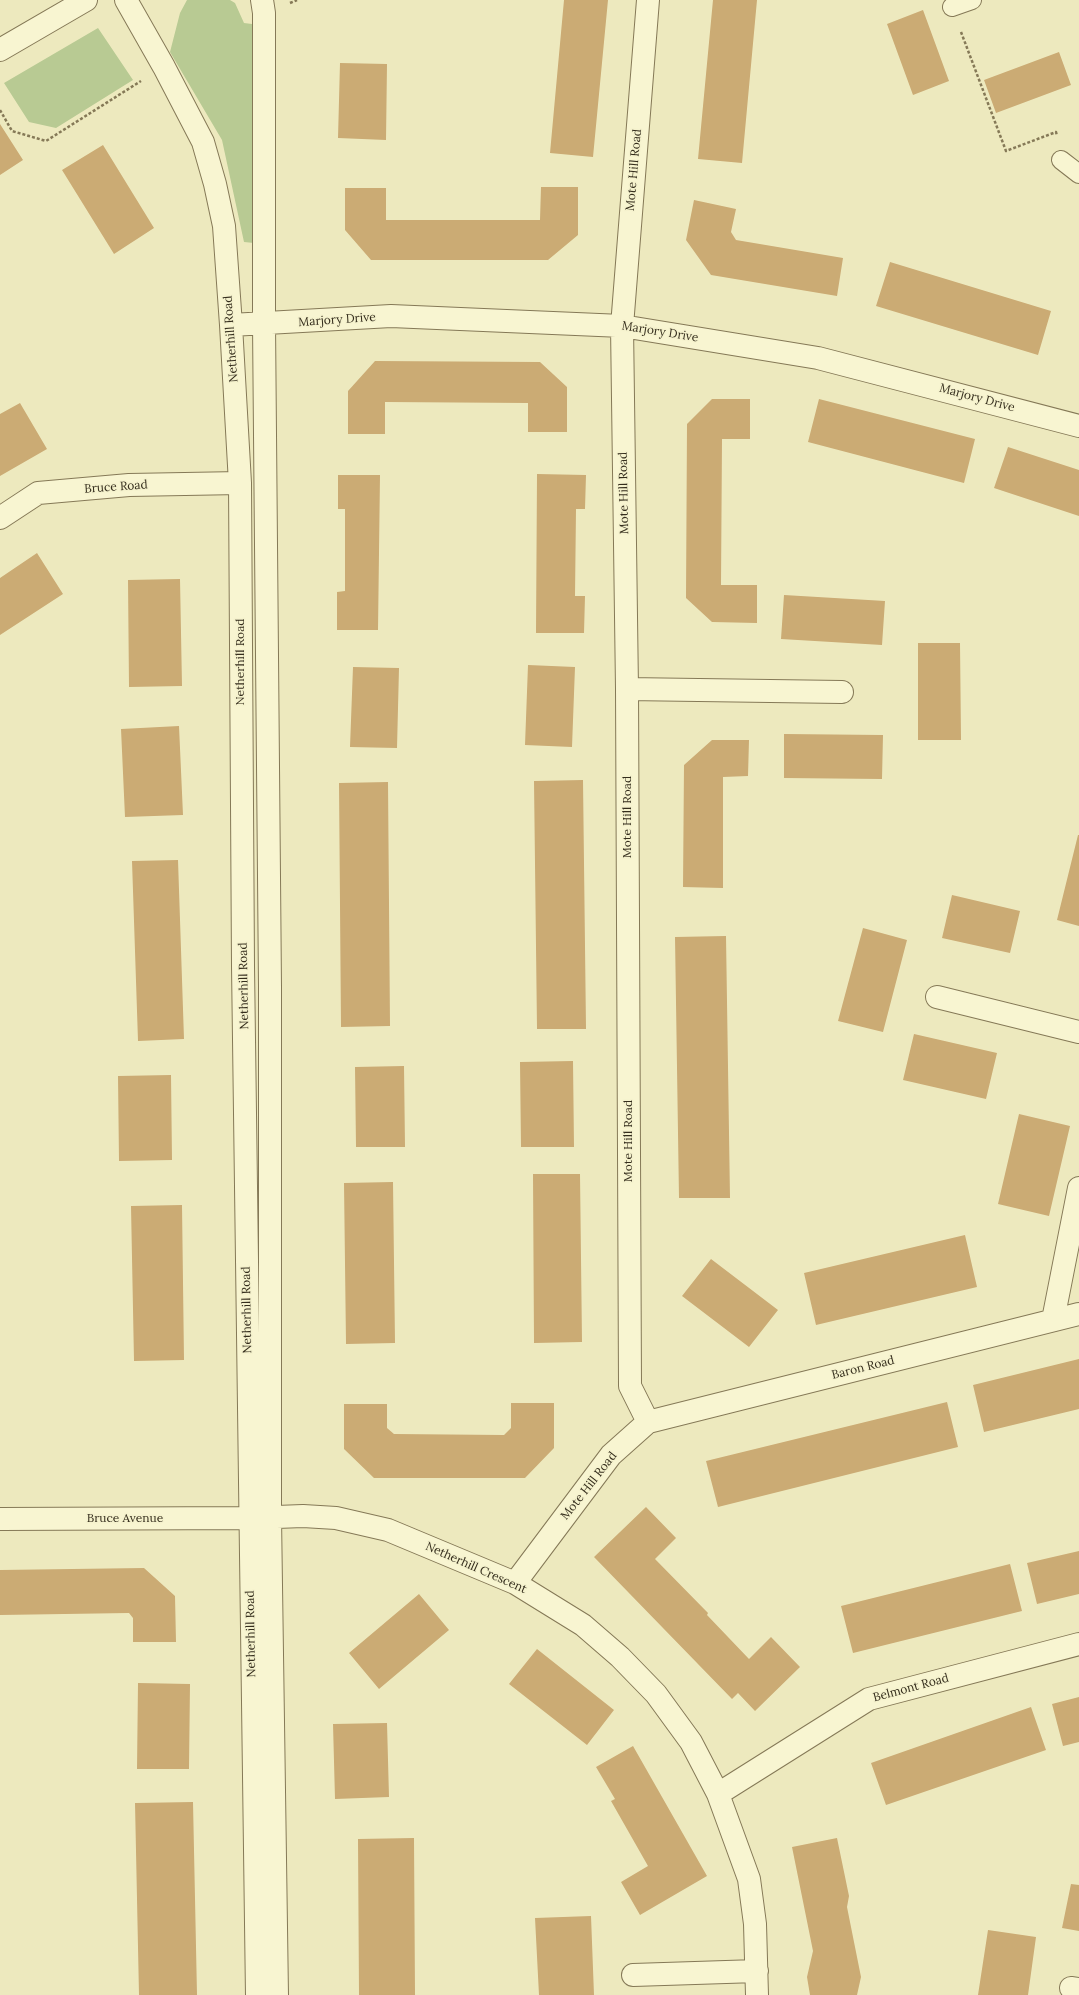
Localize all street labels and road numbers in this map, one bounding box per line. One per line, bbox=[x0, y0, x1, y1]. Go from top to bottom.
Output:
street label: Mote Hill Road bbox=[623, 128, 645, 212]
street label: Netherhill Road bbox=[221, 295, 241, 383]
street label: Marjory Drive bbox=[298, 310, 376, 330]
street label: Marjory Drive bbox=[621, 319, 699, 345]
street label: Marjory Drive bbox=[938, 381, 1016, 415]
street label: Mote Hill Road bbox=[616, 452, 632, 534]
street label: Bruce Road bbox=[84, 478, 148, 496]
street label: Netherhill Road bbox=[234, 618, 248, 706]
street label: Mote Hill Road bbox=[621, 776, 635, 858]
street label: Netherhill Road bbox=[236, 942, 252, 1030]
street label: Mote Hill Road bbox=[622, 1100, 636, 1182]
street label: Netherhill Road bbox=[239, 1266, 255, 1354]
street label: Baron Road bbox=[830, 1353, 896, 1383]
street label: Mote Hill Road bbox=[558, 1449, 620, 1523]
street label: Bruce Avenue bbox=[87, 1512, 163, 1526]
street label: Netherhill Crescent bbox=[423, 1539, 529, 1597]
street label: Netherhill Road bbox=[243, 1590, 259, 1678]
street label: Belmont Road bbox=[872, 1671, 950, 1705]

